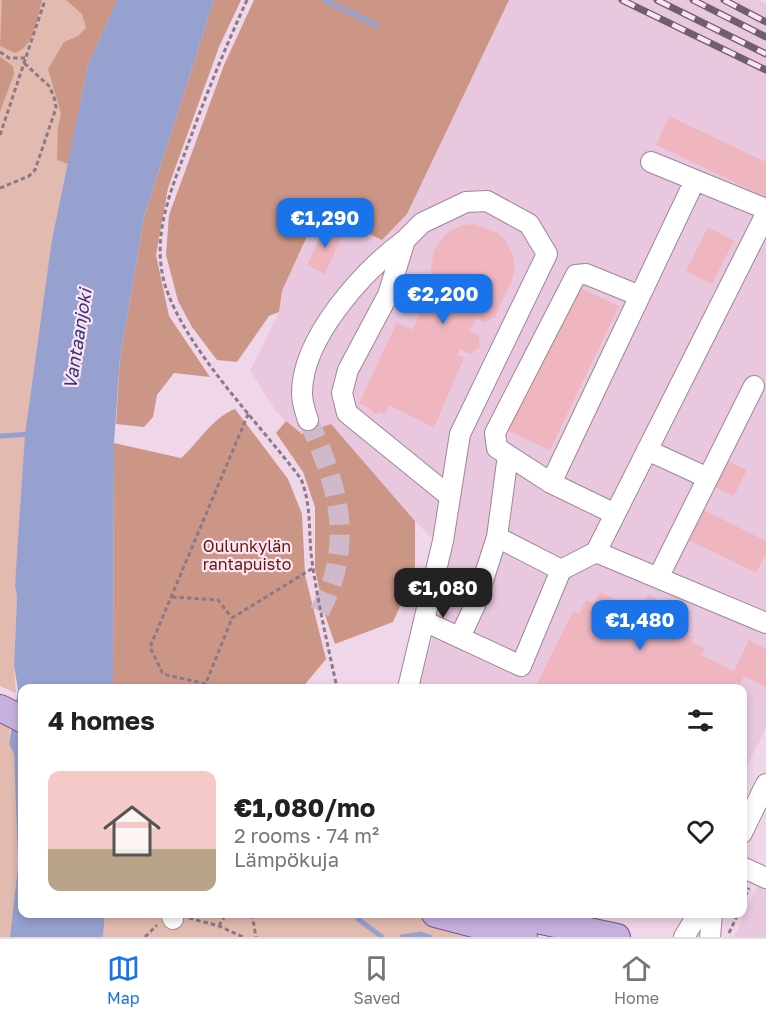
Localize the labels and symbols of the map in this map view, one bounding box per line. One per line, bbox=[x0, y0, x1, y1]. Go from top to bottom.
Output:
pin: €1,290 bbox=[276, 198, 374, 249]
pin: €2,200 bbox=[394, 274, 492, 325]
water label: Vantaanjoki bbox=[58, 285, 96, 391]
park label: Oulunkylän rantapuisto bbox=[203, 536, 291, 574]
pin: €1,080 bbox=[394, 568, 492, 619]
pin: €1,480 bbox=[591, 600, 689, 651]

